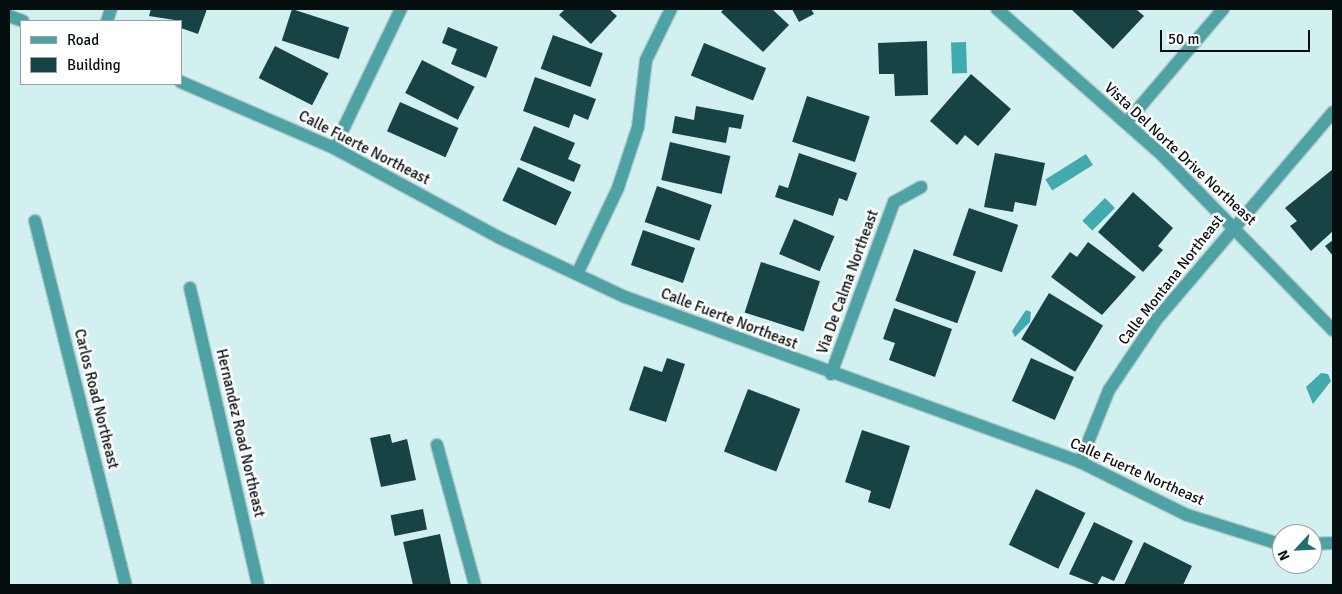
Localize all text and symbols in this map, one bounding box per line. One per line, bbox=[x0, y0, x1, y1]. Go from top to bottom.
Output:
legend bbox=[20, 20, 182, 85]
scale bar bbox=[1162, 20, 1312, 52]
text: 50 m bbox=[1168, 30, 1199, 48]
text: Road bbox=[67, 31, 99, 49]
text: Building bbox=[67, 56, 121, 74]
street label: Vista Del Norte Drive Northeast bbox=[1100, 79, 1260, 229]
street label: Calle Fuerte Northeast bbox=[295, 107, 433, 189]
street label: Via De Calma Northeast bbox=[814, 207, 882, 357]
street label: Calle Montana Northeast bbox=[1115, 211, 1227, 349]
street label: Calle Fuerte Northeast bbox=[658, 285, 800, 353]
street label: Carlos Road Northeast bbox=[70, 327, 122, 471]
street label: Hernandez Road Northeast bbox=[212, 347, 268, 519]
street label: Calle Fuerte Northeast bbox=[1067, 434, 1207, 510]
north arrow bbox=[1272, 524, 1322, 574]
text: N bbox=[1274, 547, 1294, 563]

